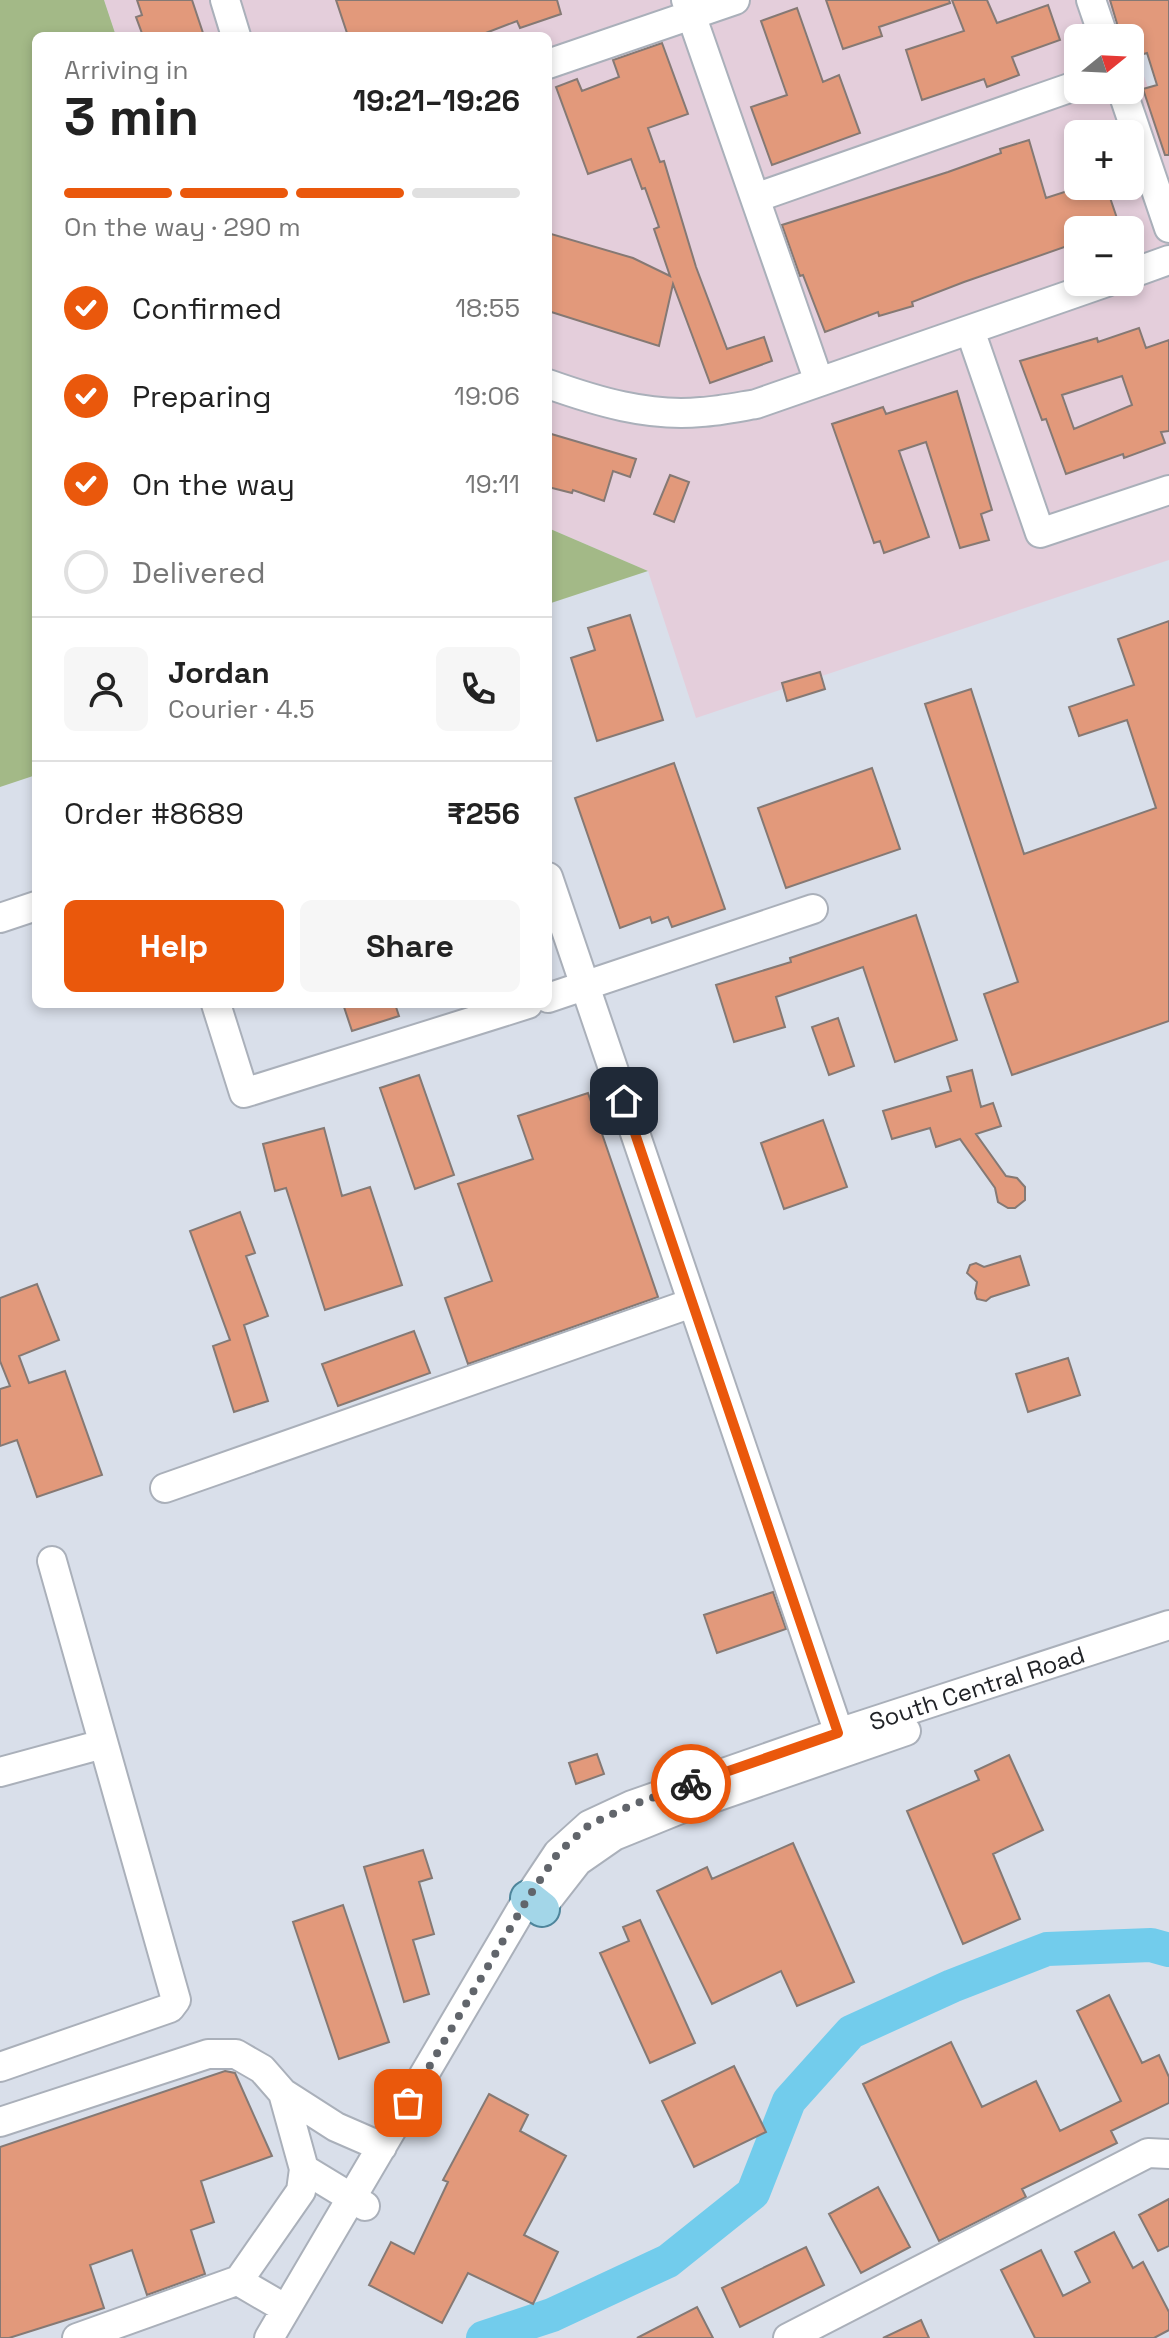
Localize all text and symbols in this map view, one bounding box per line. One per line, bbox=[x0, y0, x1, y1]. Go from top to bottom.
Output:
north arrow bbox=[1064, 24, 1144, 104]
map controls bbox=[1064, 24, 1144, 296]
text: Arriving in bbox=[64, 53, 188, 87]
text: 19:21–19:26 bbox=[353, 81, 520, 120]
text: 3 min bbox=[64, 84, 199, 150]
button: + bbox=[1064, 120, 1144, 200]
text: On the way · 290 m bbox=[64, 210, 301, 244]
button: − bbox=[1064, 216, 1144, 296]
icon: check bbox=[64, 286, 108, 330]
text: Confirmed bbox=[132, 289, 282, 328]
text: 18:55 bbox=[455, 291, 520, 325]
icon: check bbox=[64, 374, 108, 418]
text: Preparing bbox=[132, 377, 271, 416]
text: 19:06 bbox=[454, 379, 520, 413]
icon: check bbox=[64, 462, 108, 506]
text: On the way bbox=[132, 465, 295, 504]
text: 19:11 bbox=[465, 467, 520, 501]
text: Delivered bbox=[132, 553, 266, 592]
button: person bbox=[64, 647, 148, 731]
button: phone bbox=[436, 647, 520, 731]
text: Jordan bbox=[168, 653, 270, 692]
text: Courier · 4.5 bbox=[168, 692, 315, 726]
text: Order #8689 bbox=[64, 794, 244, 833]
text: ₹256 bbox=[447, 794, 520, 833]
button: Help bbox=[64, 900, 284, 992]
button: Share bbox=[300, 900, 520, 992]
pin bbox=[590, 1067, 658, 1135]
icon: home bbox=[602, 1079, 646, 1123]
street label: South Central Road bbox=[865, 1639, 1089, 1737]
courier bbox=[651, 1744, 731, 1824]
icon: bike bbox=[669, 1762, 713, 1806]
pin bbox=[374, 2069, 442, 2137]
icon: bag bbox=[386, 2081, 430, 2125]

